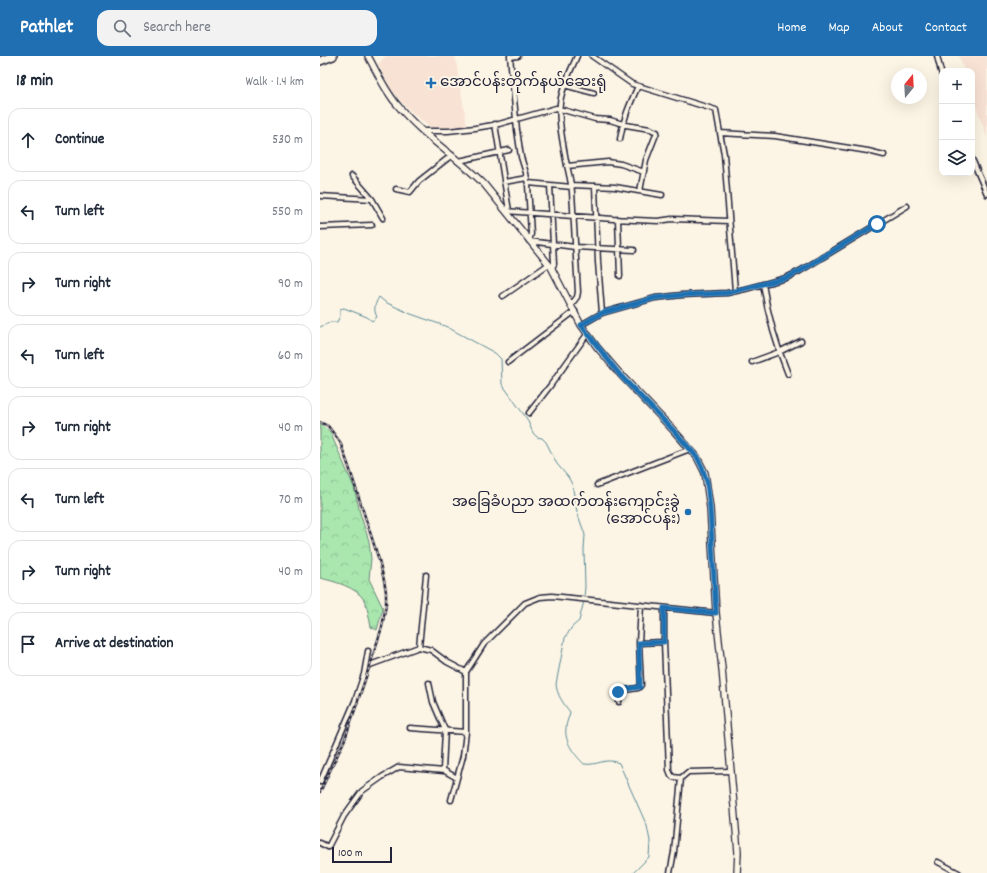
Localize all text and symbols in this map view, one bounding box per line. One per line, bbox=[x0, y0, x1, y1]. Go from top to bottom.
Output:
search box bbox=[97, 10, 377, 46]
text: Pathlet bbox=[20, 15, 73, 42]
icon: search bbox=[111, 17, 133, 39]
text: Search here bbox=[143, 17, 211, 39]
text: Home bbox=[777, 18, 806, 38]
text: Map bbox=[828, 18, 850, 38]
text: About bbox=[872, 18, 903, 38]
text: Contact bbox=[925, 18, 967, 38]
north arrow bbox=[891, 68, 927, 104]
map controls bbox=[939, 68, 975, 176]
button: + bbox=[939, 68, 975, 104]
text: 18 min bbox=[16, 70, 53, 94]
place label: အောင်ပန်းတိုက်နယ်ဆေးရုံ bbox=[440, 71, 606, 94]
text: Walk · 1.4 km bbox=[245, 73, 304, 92]
marker: အောင်ပန်းတိုက်နယ်ဆေးရုံ bbox=[425, 77, 437, 89]
button: − bbox=[939, 104, 975, 140]
icon: ahead bbox=[17, 129, 39, 151]
text: Continue bbox=[55, 129, 104, 151]
text: 530 m bbox=[272, 131, 303, 150]
button: layers bbox=[939, 140, 975, 176]
icon: left bbox=[17, 201, 39, 223]
text: Turn left bbox=[55, 201, 104, 223]
text: 550 m bbox=[272, 203, 303, 222]
route start bbox=[868, 215, 886, 233]
icon: right bbox=[17, 273, 39, 295]
text: Turn right bbox=[55, 273, 111, 295]
text: 90 m bbox=[278, 275, 303, 294]
icon: left bbox=[17, 345, 39, 367]
text: Turn left bbox=[55, 345, 104, 367]
text: 60 m bbox=[278, 347, 303, 366]
icon: right bbox=[17, 417, 39, 439]
text: Turn right bbox=[55, 417, 111, 439]
text: 40 m bbox=[279, 419, 303, 438]
icon: left bbox=[17, 489, 39, 511]
text: Turn left bbox=[55, 489, 104, 511]
text: 70 m bbox=[279, 491, 303, 510]
place label: အခြေခံပညာ အထက်တန်းကျောင်းခွဲ (အောင်ပန်း) bbox=[452, 491, 680, 531]
marker: အခြေခံပညာ အထက်တန်းကျောင်းခွဲ (အောင်ပန်း) bbox=[683, 507, 693, 517]
icon: right bbox=[17, 561, 39, 583]
text: Turn right bbox=[55, 561, 111, 583]
text: 40 m bbox=[279, 563, 303, 582]
icon: arrive bbox=[17, 633, 39, 655]
text: Arrive at destination bbox=[55, 633, 173, 655]
route end bbox=[609, 683, 627, 701]
scale bar bbox=[332, 845, 392, 864]
text: 100 m bbox=[338, 846, 362, 862]

